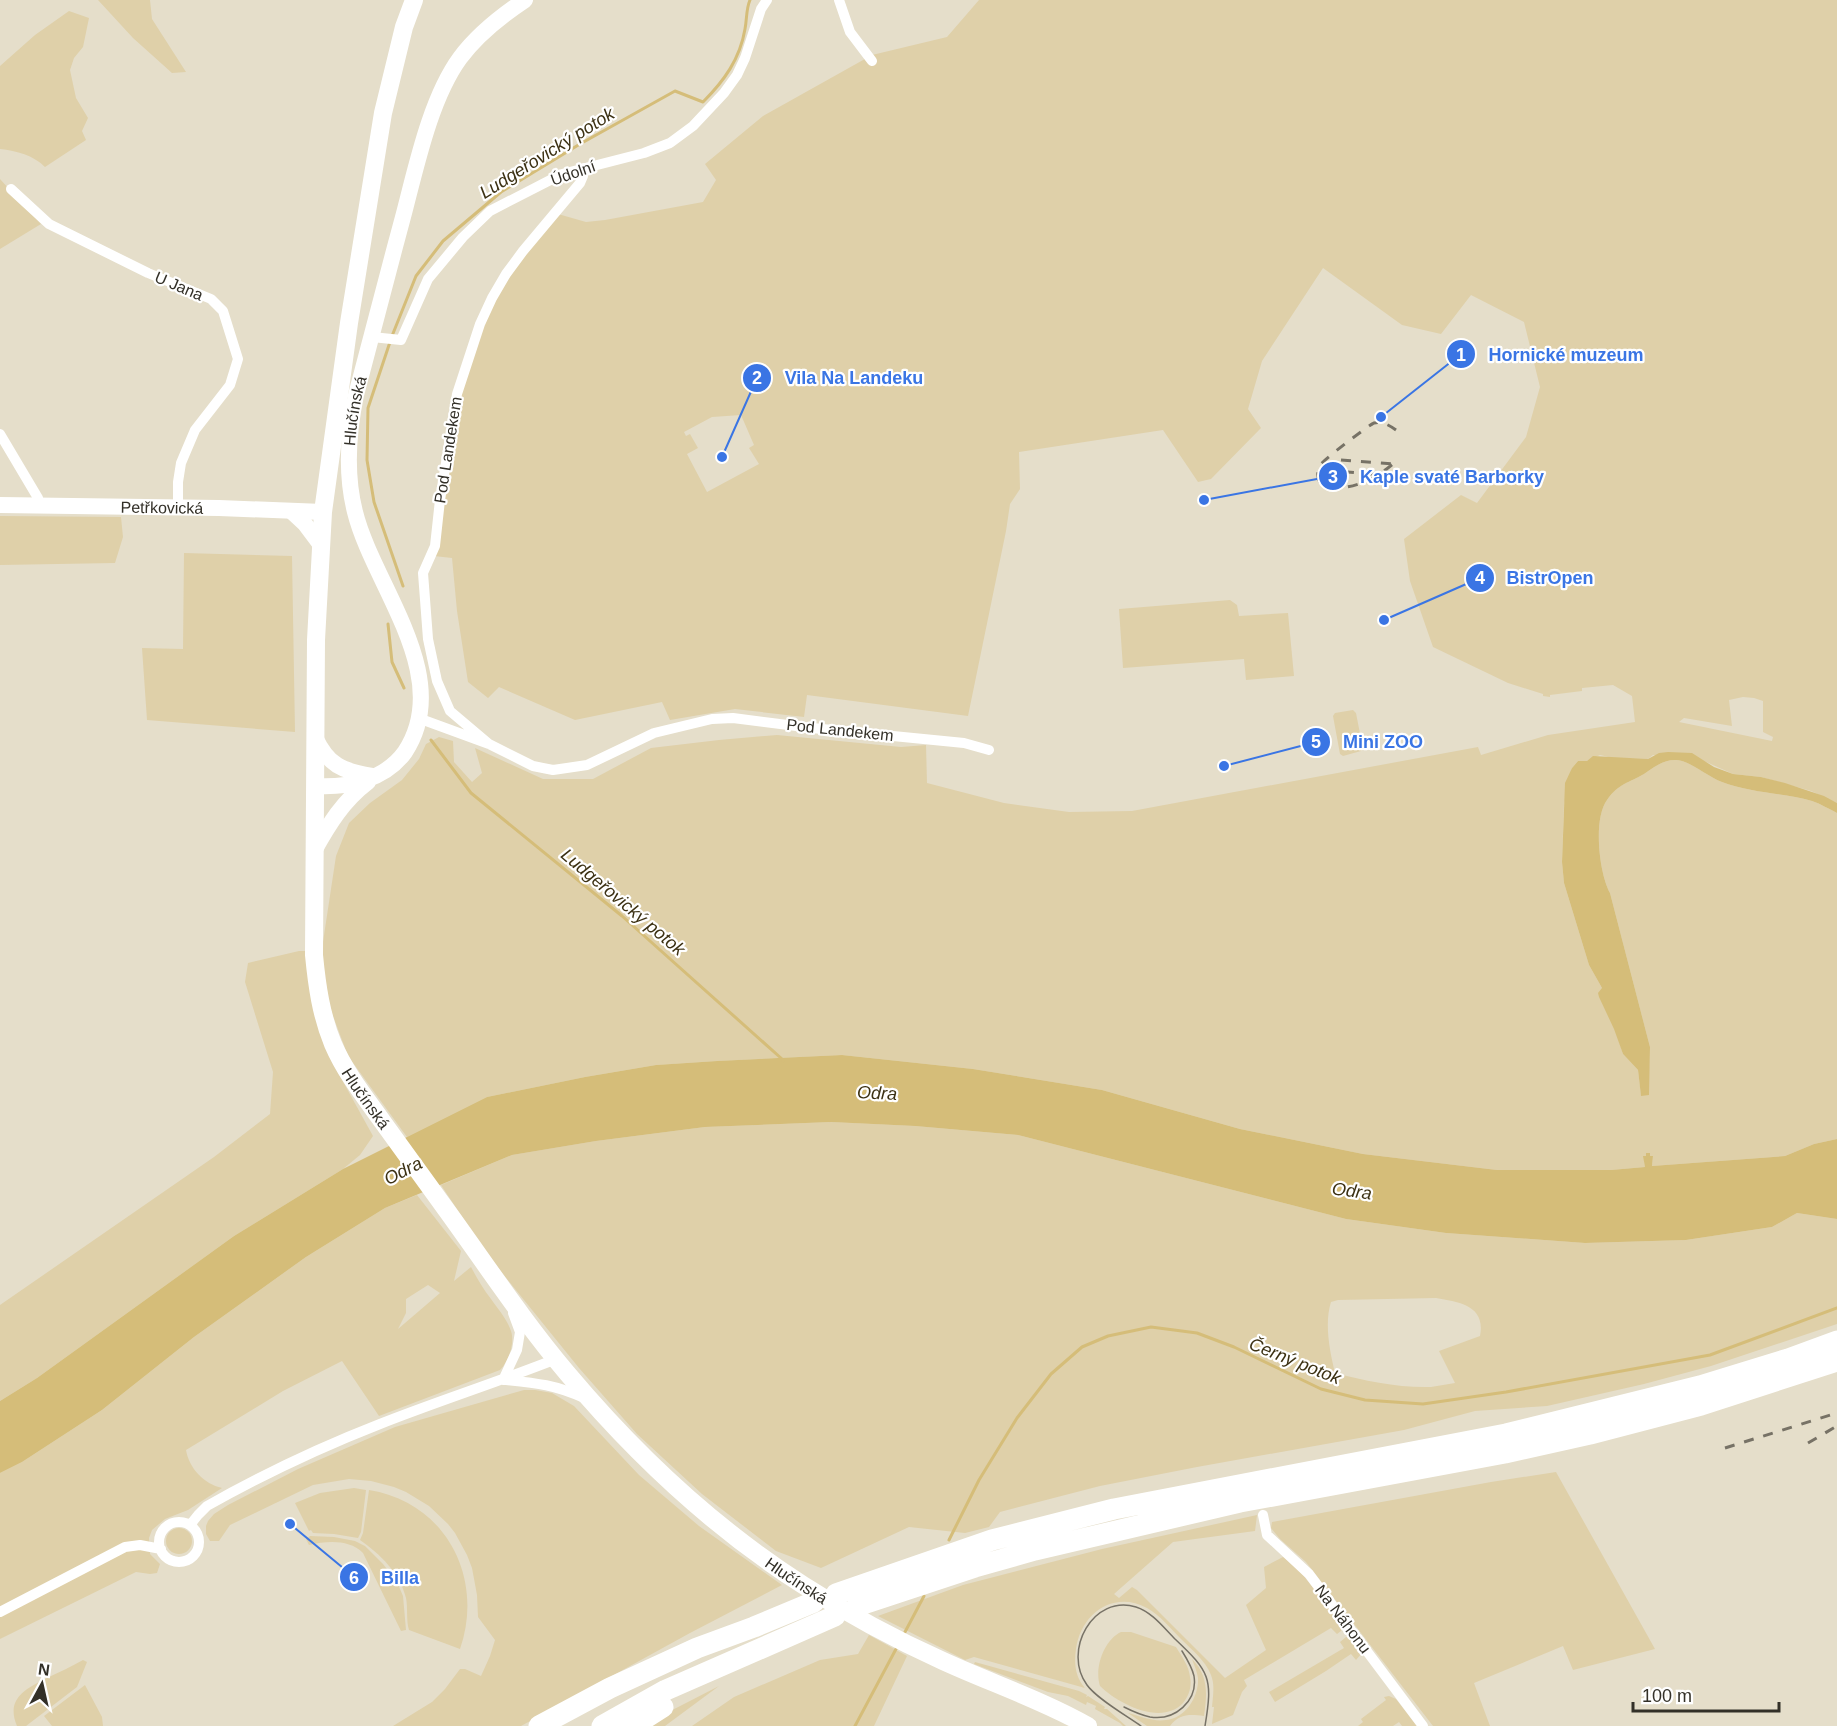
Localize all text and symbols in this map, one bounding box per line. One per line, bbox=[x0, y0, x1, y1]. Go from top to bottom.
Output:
water label: Ludgeřovický potok bbox=[476, 103, 619, 203]
street label: Údolní bbox=[548, 156, 598, 189]
street label: U Jana bbox=[152, 268, 206, 304]
callout: Hornické muzeum bbox=[1446, 336, 1655, 372]
text: 1 bbox=[1456, 345, 1466, 365]
text: Hornické muzeum bbox=[1488, 345, 1644, 365]
callout: Vila Na Landeku bbox=[742, 360, 935, 396]
text: 2 bbox=[752, 368, 762, 388]
text: Vila Na Landeku bbox=[785, 368, 923, 388]
street label: Hlučínská bbox=[341, 374, 369, 446]
street label: Pod Landekem bbox=[431, 396, 465, 504]
callout: Kaple svaté Barborky bbox=[1318, 458, 1556, 494]
text: 3 bbox=[1328, 467, 1338, 487]
text: Kaple svaté Barborky bbox=[1360, 467, 1544, 487]
street label: Petřkovická bbox=[121, 498, 204, 516]
callout: BistrOpen bbox=[1465, 560, 1606, 596]
text: 4 bbox=[1475, 568, 1485, 588]
text: BistrOpen bbox=[1506, 568, 1594, 588]
street label: Pod Landekem bbox=[786, 716, 894, 744]
callout: Mini ZOO bbox=[1301, 724, 1435, 760]
text: 5 bbox=[1311, 732, 1321, 752]
text: Mini ZOO bbox=[1343, 732, 1423, 752]
water label: Ludgeřovický potok bbox=[557, 844, 690, 960]
street label: Hlučínská bbox=[339, 1065, 393, 1132]
water label: Odra bbox=[856, 1082, 898, 1104]
water label: Odra bbox=[381, 1153, 425, 1189]
water label: Odra bbox=[1331, 1178, 1373, 1204]
water label: Černý potok bbox=[1246, 1333, 1345, 1389]
street label: Hlučínská bbox=[762, 1554, 831, 1607]
callout: Billa bbox=[339, 1559, 431, 1595]
text: 6 bbox=[349, 1568, 359, 1588]
text: Billa bbox=[381, 1568, 420, 1588]
street label: Na Náhonu bbox=[1312, 1582, 1374, 1656]
north arrow bbox=[12, 1654, 72, 1714]
text: N bbox=[37, 1660, 51, 1679]
scale bar bbox=[1633, 1675, 1778, 1713]
text: 100 m bbox=[1642, 1686, 1692, 1706]

